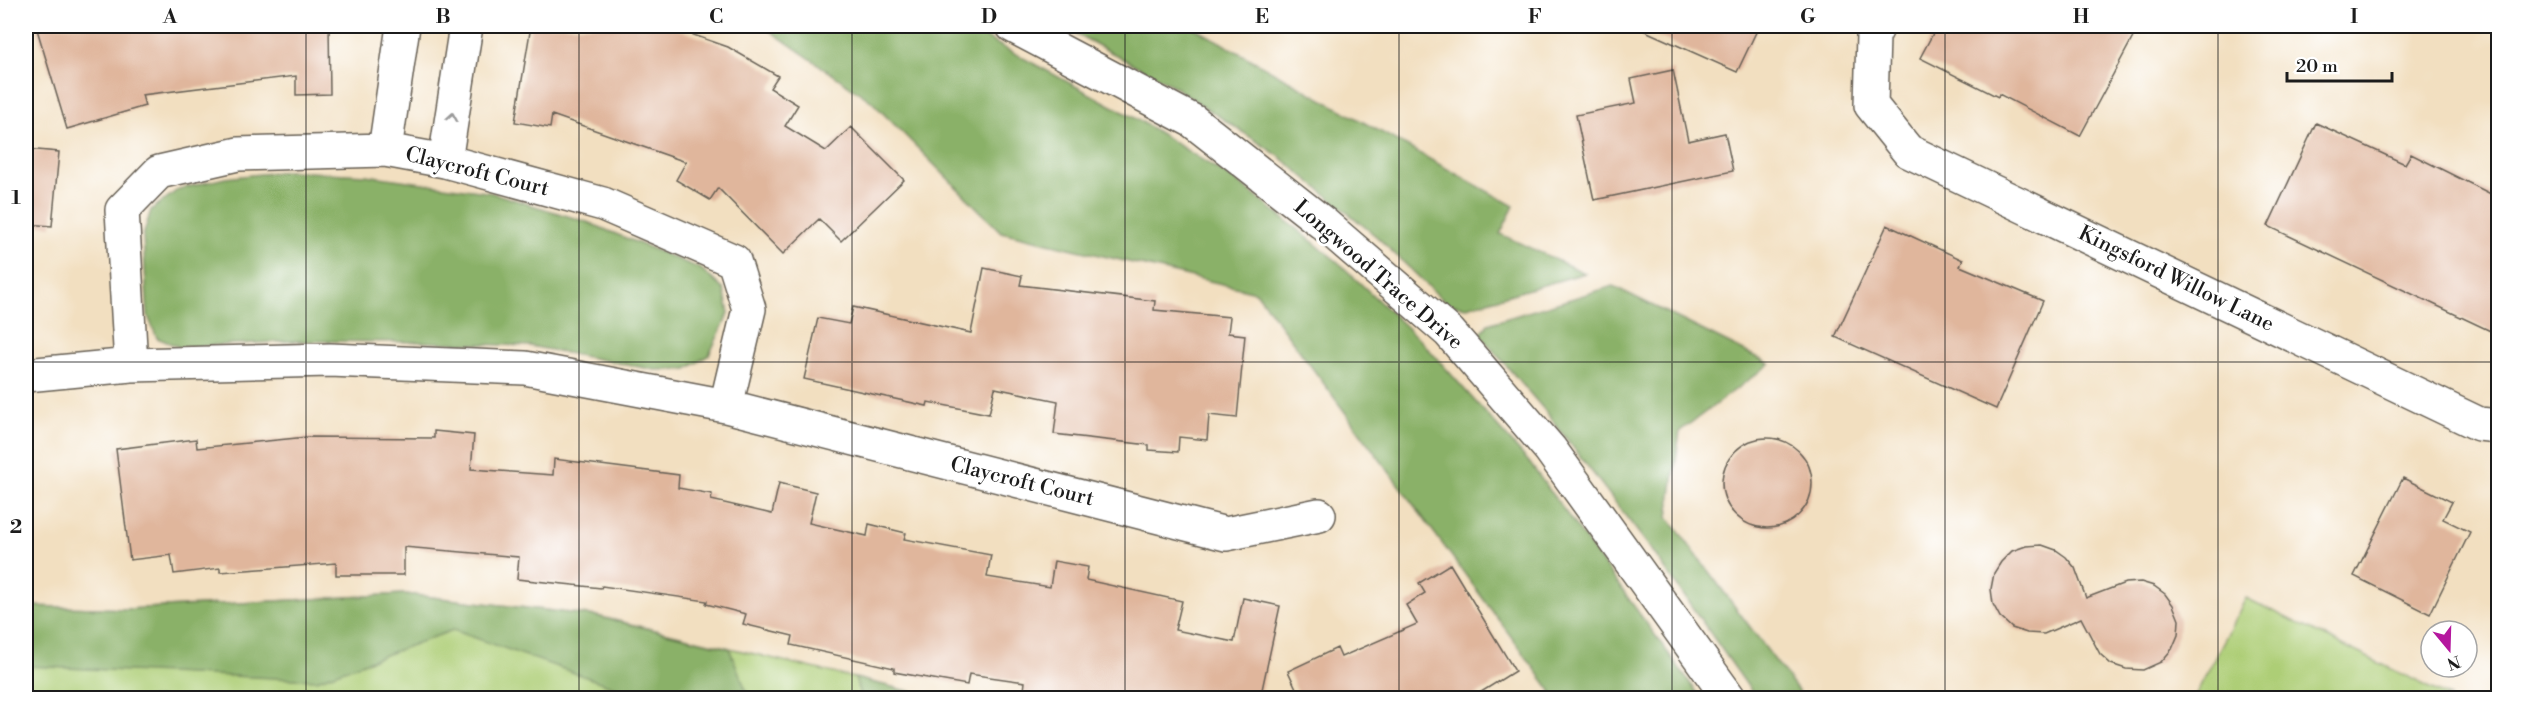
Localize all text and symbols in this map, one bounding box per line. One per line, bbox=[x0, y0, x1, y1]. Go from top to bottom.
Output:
text: A bbox=[162, 5, 178, 30]
text: B bbox=[435, 5, 451, 30]
text: C bbox=[709, 5, 723, 30]
text: D bbox=[981, 5, 997, 30]
text: E bbox=[1255, 5, 1269, 30]
text: F bbox=[1528, 5, 1542, 30]
text: G bbox=[1800, 5, 1816, 30]
text: H bbox=[2073, 5, 2090, 30]
text: I bbox=[2350, 5, 2358, 30]
scale bar bbox=[2287, 45, 2392, 83]
text: 20 m bbox=[2296, 55, 2338, 78]
one-way arrow bbox=[445, 112, 457, 121]
street label: Claycroft Court bbox=[402, 142, 552, 203]
text: 1 bbox=[11, 186, 21, 211]
street label: Longwood Trace Drive bbox=[1288, 194, 1468, 356]
street label: Kingsford Willow Lane bbox=[2074, 220, 2278, 338]
street label: Claycroft Court bbox=[947, 452, 1097, 513]
text: 2 bbox=[10, 515, 22, 540]
north arrow bbox=[2419, 619, 2479, 679]
text: N bbox=[2444, 651, 2463, 674]

